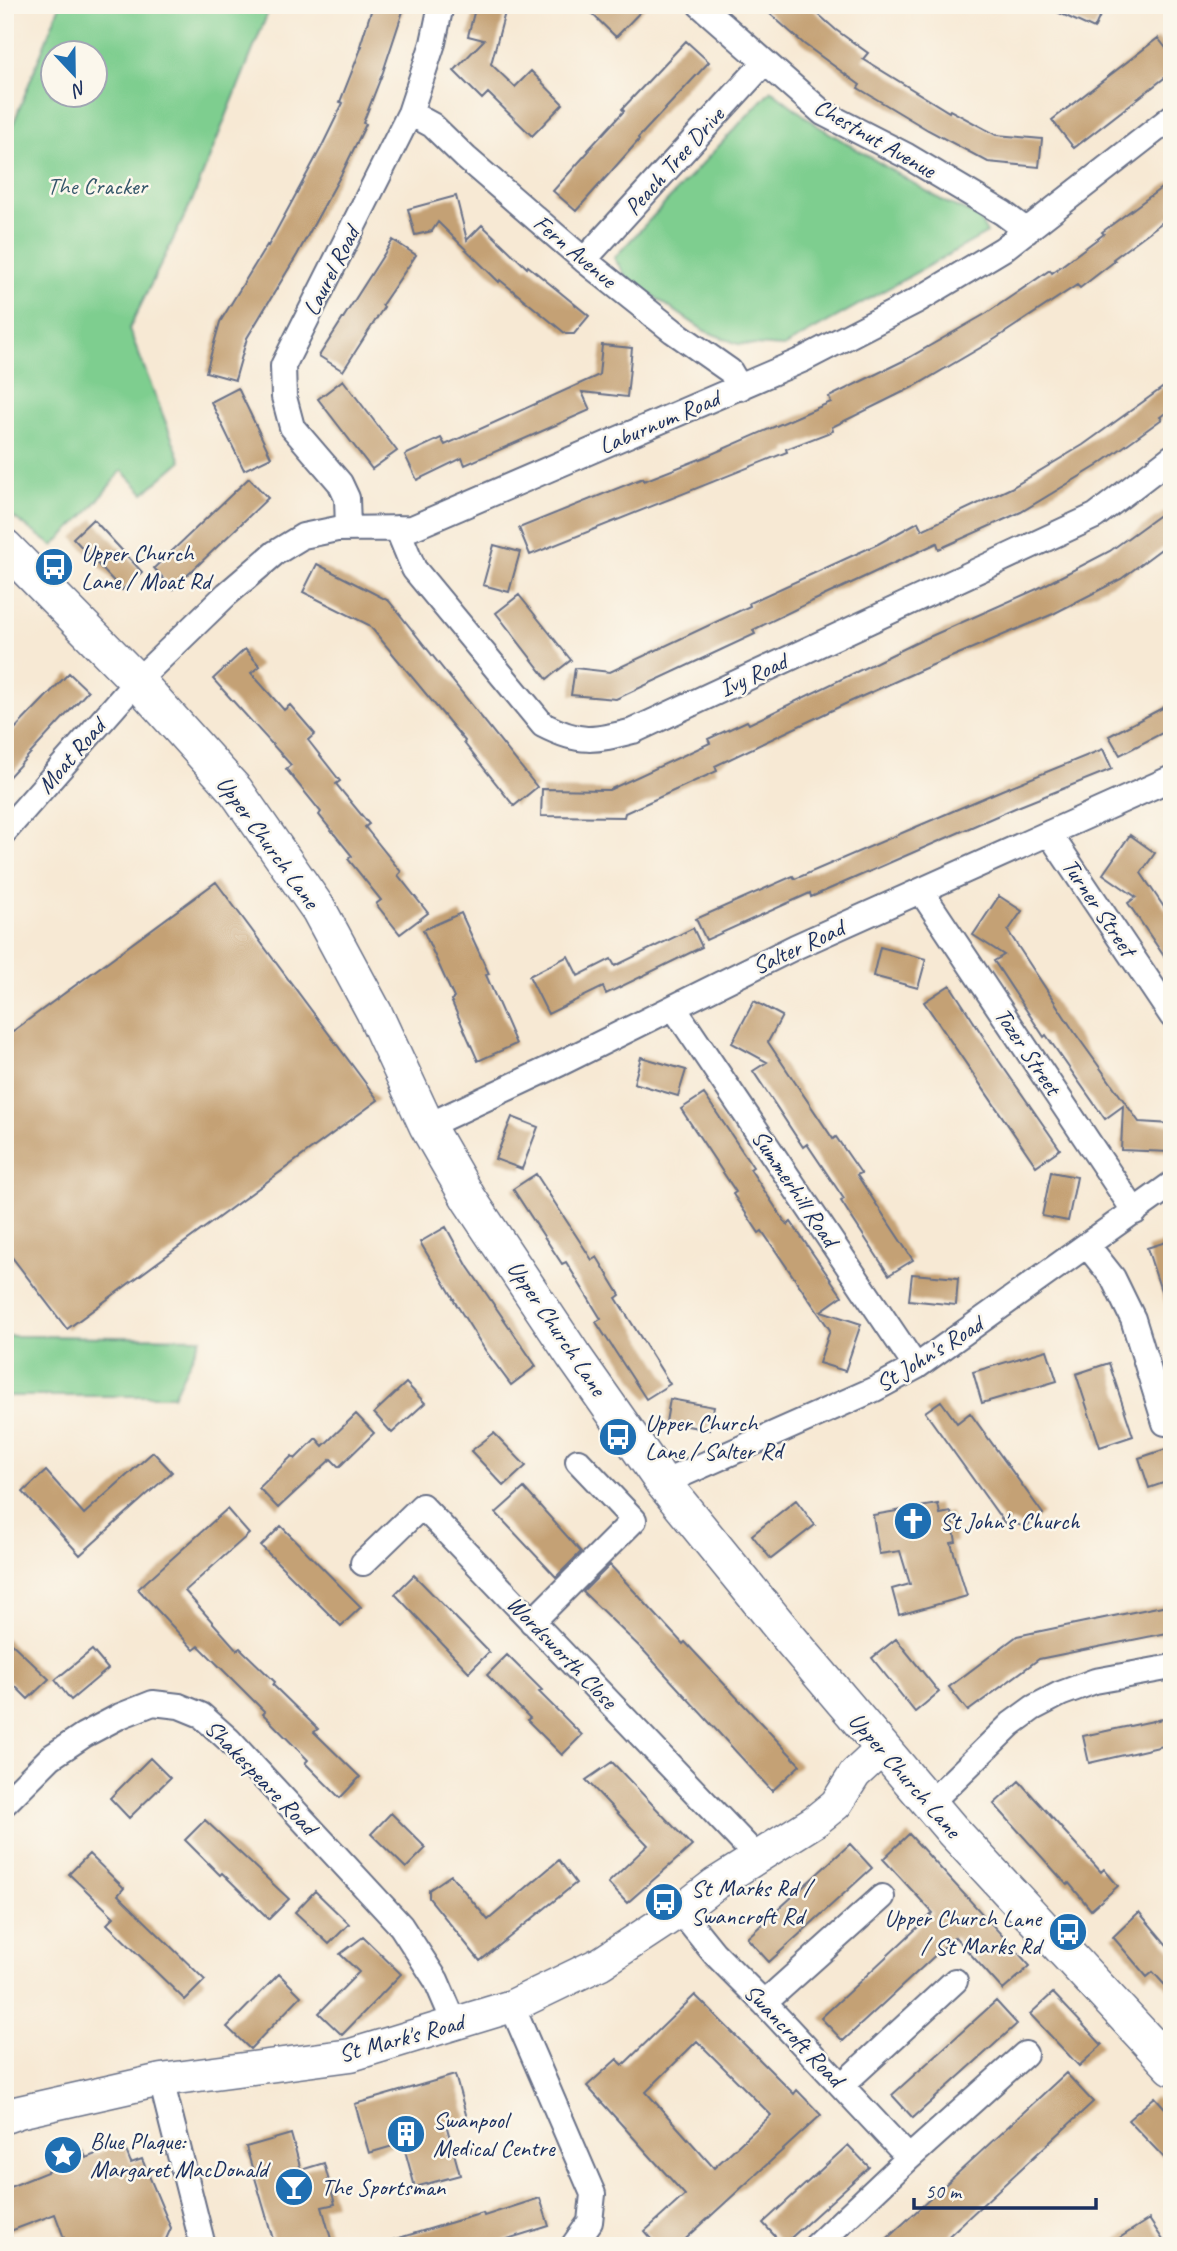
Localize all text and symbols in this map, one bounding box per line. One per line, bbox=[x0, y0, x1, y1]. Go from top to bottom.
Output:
north arrow bbox=[38, 38, 108, 108]
text: N bbox=[67, 76, 90, 103]
street label: Chestnut Avenue bbox=[809, 91, 943, 186]
street label: Peach Tree Drive bbox=[618, 99, 732, 221]
park label: The Cracker bbox=[47, 171, 149, 201]
street label: Fern Avenue bbox=[527, 208, 624, 296]
street label: Laurel Road bbox=[296, 218, 368, 321]
street label: Laburnum Road bbox=[594, 382, 727, 461]
place label: Upper Church Lane / Moat Rd bbox=[81, 538, 214, 596]
bus stop icon: Upper Church Lane / Moat Rd bbox=[33, 546, 75, 588]
street label: Ivy Road bbox=[714, 645, 795, 704]
street label: Moat Road bbox=[30, 710, 114, 800]
street label: Upper Church Lane bbox=[210, 770, 327, 916]
street label: Turner Street bbox=[1055, 852, 1144, 964]
street label: Salter Road bbox=[748, 911, 852, 981]
street label: Tozer Street bbox=[988, 1002, 1069, 1102]
street label: Summerhill Road bbox=[745, 1124, 847, 1255]
street label: Upper Church Lane bbox=[501, 1255, 614, 1403]
street label: St John's Road bbox=[870, 1307, 991, 1399]
place label: Upper Church Lane / Salter Rd bbox=[645, 1408, 786, 1466]
bus stop icon: Upper Church Lane / Salter Rd bbox=[597, 1416, 639, 1458]
church icon: St John's Church bbox=[892, 1500, 934, 1542]
place label: St John's Church bbox=[940, 1506, 1080, 1536]
street label: Wordsworth Close bbox=[500, 1589, 625, 1717]
street label: Upper Church Lane bbox=[842, 1706, 969, 1846]
street label: Shakespeare Road bbox=[198, 1713, 326, 1844]
place label: St Marks Rd / Swancroft Rd bbox=[691, 1873, 816, 1931]
bus stop icon: St Marks Rd / Swancroft Rd bbox=[643, 1881, 685, 1923]
place label: Upper Church Lane / St Marks Rd bbox=[884, 1903, 1045, 1961]
bus stop icon: Upper Church Lane / St Marks Rd bbox=[1047, 1911, 1089, 1953]
street label: Swancroft Road bbox=[738, 1977, 853, 2095]
street label: St Mark's Road bbox=[335, 2006, 470, 2069]
place label: Swanpool Medical Centre bbox=[433, 2105, 557, 2163]
building icon: Swanpool Medical Centre bbox=[385, 2113, 427, 2155]
place label: Blue Plaque: Margaret MacDonald bbox=[90, 2126, 271, 2184]
place icon: Blue Plaque: Margaret MacDonald bbox=[42, 2134, 84, 2176]
bar icon: The Sportsman bbox=[273, 2166, 315, 2208]
scale bar bbox=[914, 2167, 1096, 2211]
place label: The Sportsman bbox=[321, 2172, 446, 2202]
text: 50 m bbox=[925, 2178, 963, 2204]

